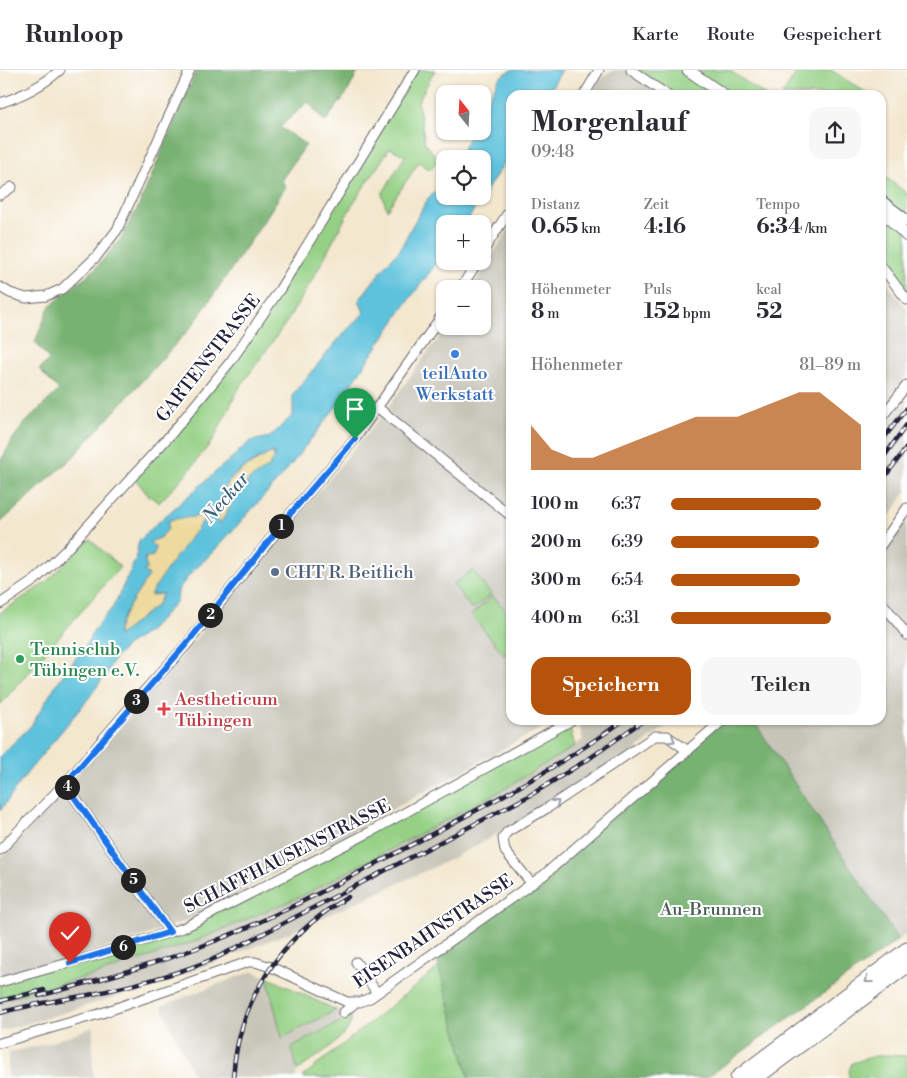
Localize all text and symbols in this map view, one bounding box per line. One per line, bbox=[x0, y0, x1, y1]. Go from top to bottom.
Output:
text: Runloop bbox=[25, 20, 124, 50]
text: Karte bbox=[632, 23, 679, 46]
text: Route bbox=[707, 23, 755, 46]
text: Gespeichert bbox=[783, 23, 882, 46]
north arrow bbox=[436, 85, 491, 140]
map controls bbox=[436, 85, 491, 335]
text: Morgenlauf bbox=[531, 105, 687, 140]
button: share bbox=[809, 107, 861, 159]
text: 09:48 bbox=[531, 142, 574, 162]
button: locate bbox=[436, 150, 491, 205]
text: Distanz bbox=[531, 196, 580, 214]
text: Zeit bbox=[644, 196, 669, 214]
text: Tempo bbox=[756, 196, 800, 214]
text: 0.65 bbox=[531, 214, 578, 240]
text: 4:16 bbox=[644, 214, 686, 240]
text: 6:34 bbox=[756, 214, 802, 240]
button: + bbox=[436, 215, 491, 270]
text: km bbox=[578, 220, 601, 238]
text: /km bbox=[802, 220, 828, 238]
button: − bbox=[436, 280, 491, 335]
text: Höhenmeter bbox=[531, 281, 611, 299]
text: Puls bbox=[644, 281, 672, 299]
text: kcal bbox=[756, 281, 782, 299]
street label: GARTENSTRASSE bbox=[151, 290, 266, 427]
text: 8 bbox=[531, 299, 544, 325]
text: 152 bbox=[644, 299, 680, 325]
text: 52 bbox=[756, 299, 782, 325]
text: m bbox=[544, 305, 560, 323]
text: bpm bbox=[680, 305, 711, 323]
marker: teilAuto Werkstatt bbox=[449, 348, 461, 360]
text: Höhenmeter bbox=[531, 355, 623, 375]
text: 81–89 m bbox=[799, 355, 861, 375]
place label: teilAuto Werkstatt bbox=[415, 362, 495, 406]
pin bbox=[334, 388, 376, 439]
icon: arrive bbox=[341, 395, 369, 423]
water label: Neckar bbox=[196, 466, 255, 529]
text: 100 m bbox=[531, 494, 579, 514]
text: 6:37 bbox=[611, 494, 641, 514]
pin: 1 bbox=[268, 514, 294, 538]
text: 1 bbox=[278, 517, 285, 535]
text: 200 m bbox=[531, 532, 581, 552]
text: 6:39 bbox=[611, 532, 643, 552]
place label: CHT R. Beitlich bbox=[285, 561, 414, 584]
marker: CHT R. Beitlich bbox=[269, 566, 281, 578]
text: 300 m bbox=[531, 570, 581, 590]
text: 6:54 bbox=[611, 570, 643, 590]
pin: 2 bbox=[198, 602, 222, 628]
text: 2 bbox=[206, 606, 215, 624]
text: 400 m bbox=[531, 608, 582, 628]
text: 6:31 bbox=[611, 608, 640, 628]
place label: Tennisclub Tübingen e.V. bbox=[30, 638, 140, 682]
marker: Tennisclub Tübingen e.V. bbox=[14, 653, 26, 665]
button: Speichern bbox=[531, 657, 691, 715]
button: Teilen bbox=[701, 657, 861, 715]
pin: 3 bbox=[124, 688, 148, 714]
place label: Aestheticum Tübingen bbox=[174, 688, 278, 732]
text: 3 bbox=[132, 692, 141, 710]
marker: Aestheticum Tübingen bbox=[157, 702, 171, 716]
one-way arrow bbox=[667, 734, 676, 744]
pin: 4 bbox=[54, 774, 80, 800]
text: 4 bbox=[63, 778, 72, 796]
street label: SCHAFFHAUSENSTRASSE bbox=[180, 794, 394, 919]
one-way arrow bbox=[550, 800, 559, 809]
pin: 5 bbox=[120, 868, 146, 892]
street label: EISENBAHNSTRASSE bbox=[349, 869, 518, 994]
text: 5 bbox=[129, 871, 138, 889]
park label: Au-Brunnen bbox=[659, 898, 762, 921]
pin bbox=[49, 912, 91, 963]
icon: check bbox=[56, 919, 84, 947]
pin: 6 bbox=[110, 934, 136, 960]
text: 6 bbox=[119, 938, 128, 956]
one-way arrow bbox=[865, 974, 874, 982]

